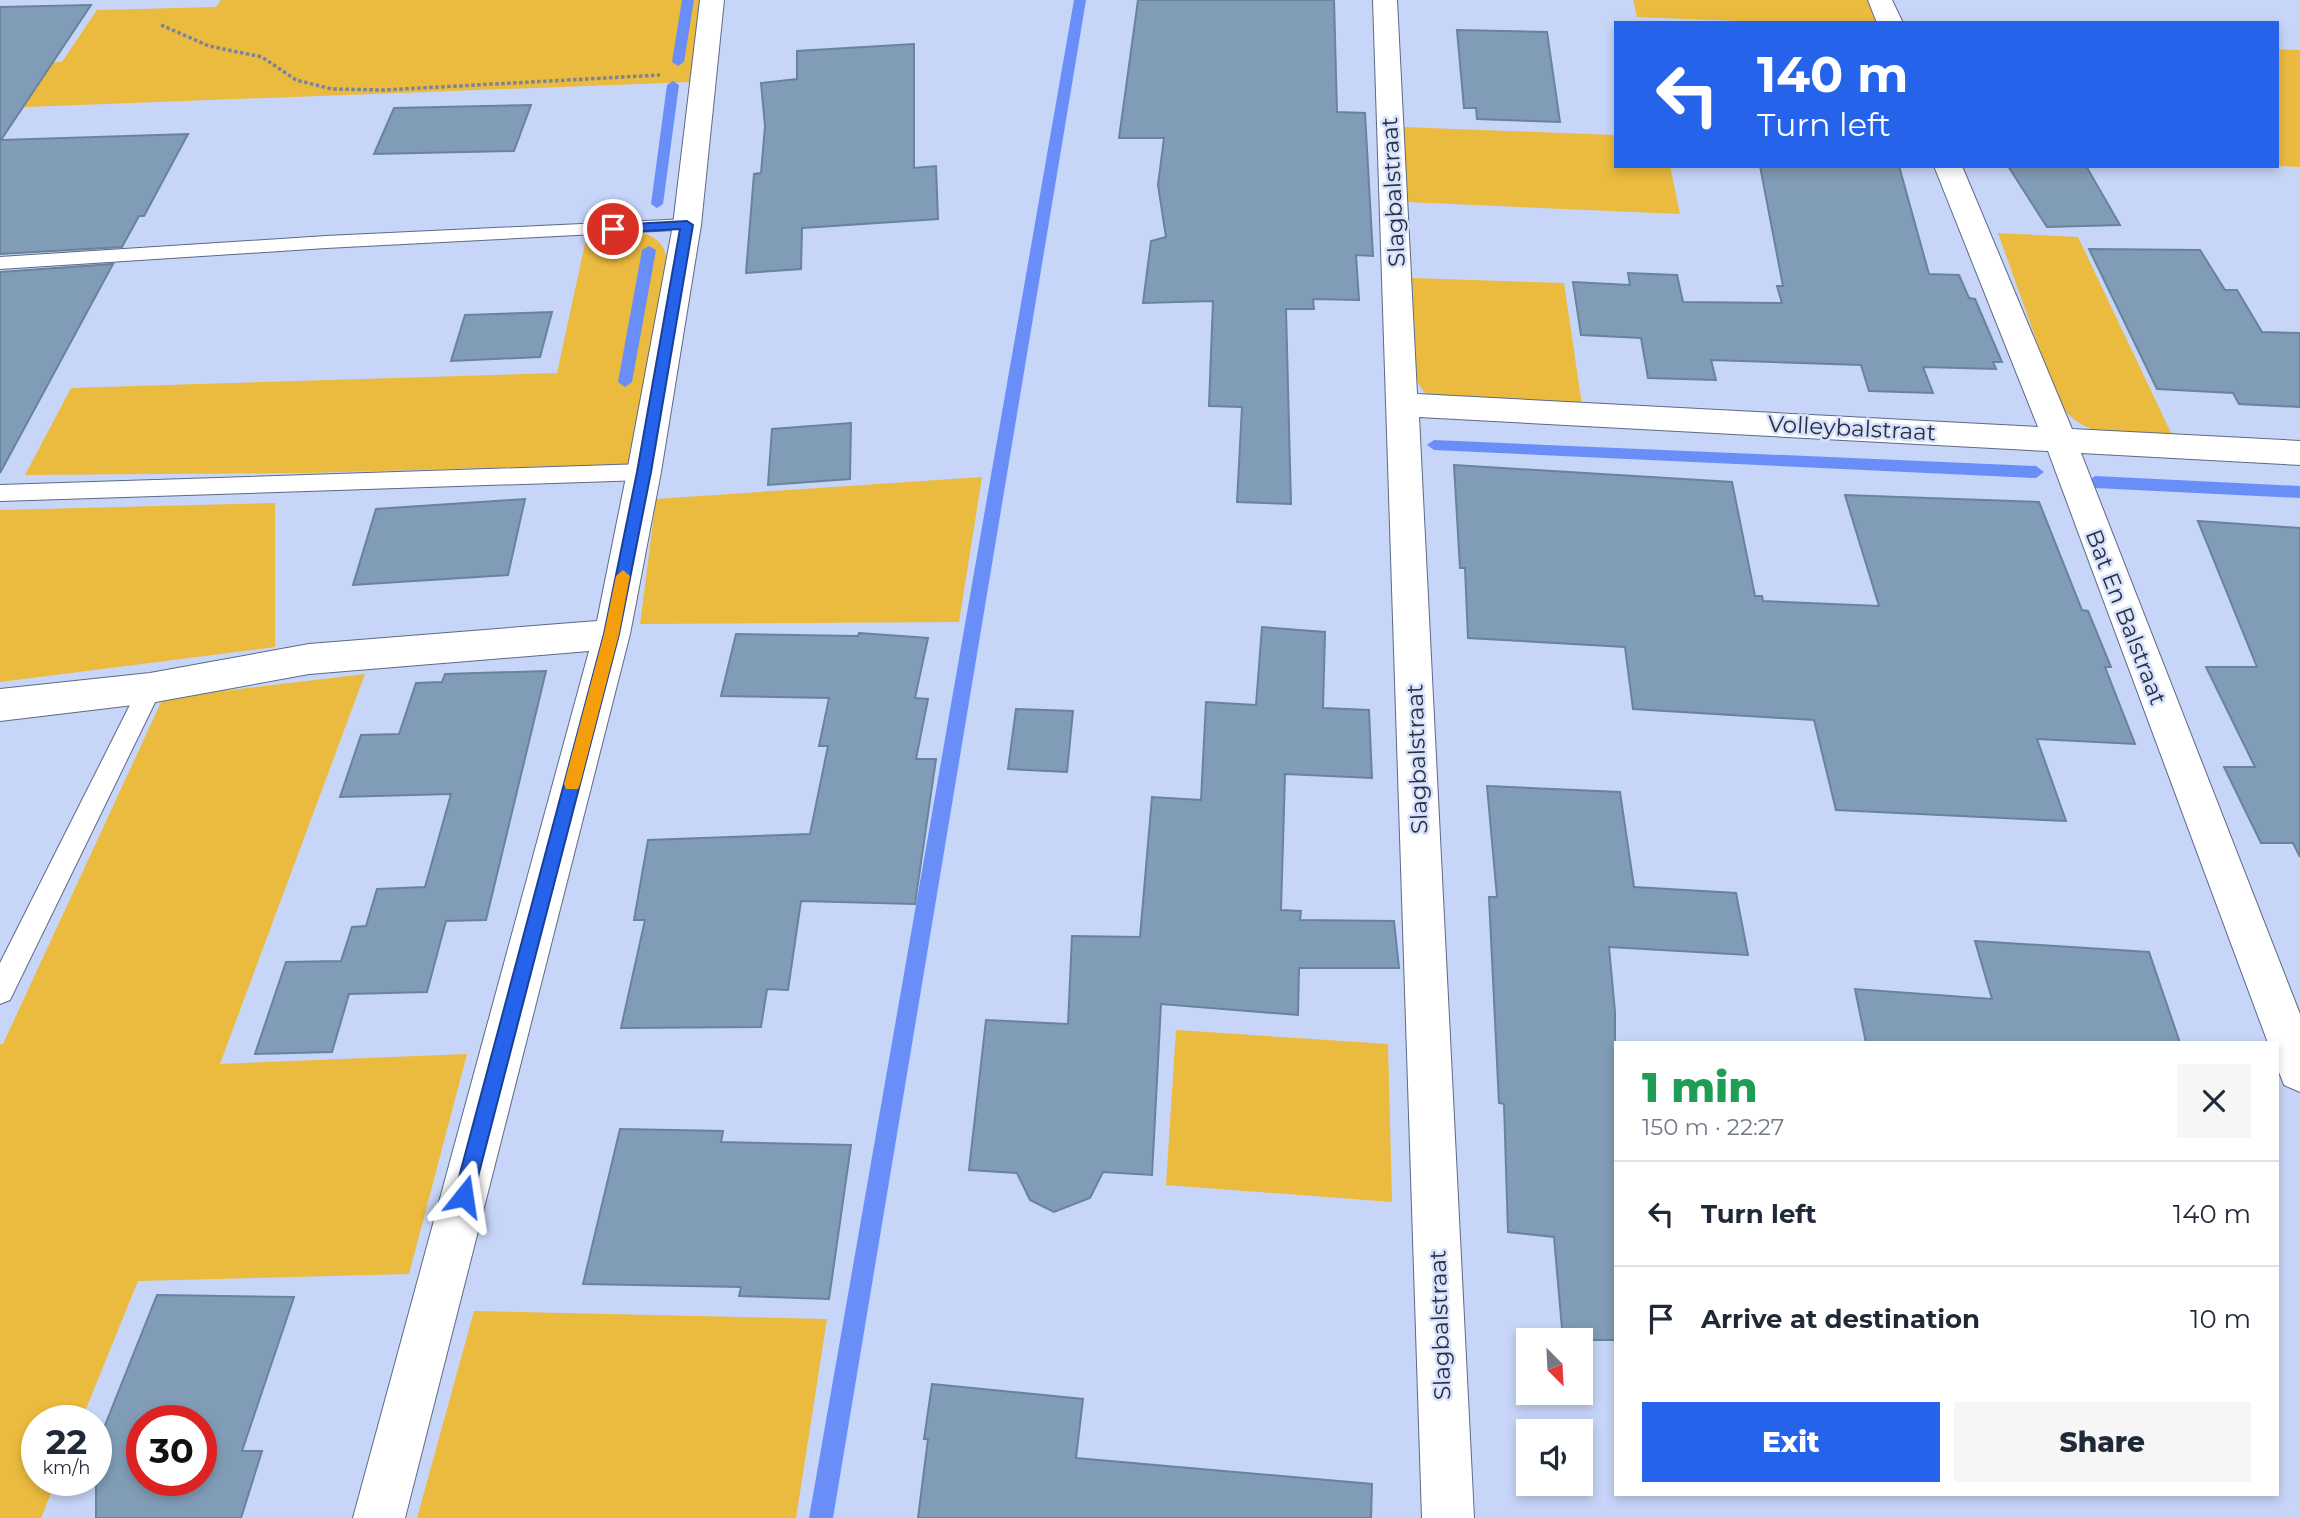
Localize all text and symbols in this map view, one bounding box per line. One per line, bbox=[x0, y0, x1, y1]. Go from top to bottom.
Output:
text: 140 m bbox=[1757, 45, 1909, 104]
icon: left bbox=[1642, 49, 1733, 140]
text: Turn left bbox=[1757, 105, 1891, 144]
street label: Slagbalstraat bbox=[1375, 116, 1411, 268]
pin bbox=[583, 199, 643, 259]
icon: arrive bbox=[594, 210, 632, 248]
street label: Volleybalstraat bbox=[1767, 410, 1937, 446]
street label: Bat En Balstraat bbox=[2080, 525, 2172, 709]
street label: Slagbalstraat bbox=[1400, 683, 1434, 835]
text: 1 min bbox=[1642, 1061, 1758, 1113]
button: close bbox=[2177, 1064, 2251, 1138]
text: 150 m · 22:27 bbox=[1642, 1113, 1784, 1141]
position arrow bbox=[427, 1159, 501, 1233]
icon: left bbox=[1642, 1195, 1680, 1233]
text: Turn left bbox=[1701, 1198, 1817, 1230]
text: 140 m bbox=[2173, 1198, 2251, 1230]
street label: Slagbalstraat bbox=[1423, 1249, 1457, 1401]
icon: arrive bbox=[1642, 1300, 1680, 1338]
text: Arrive at destination bbox=[1701, 1303, 1980, 1335]
text: 10 m bbox=[2190, 1303, 2251, 1335]
north arrow bbox=[1516, 1328, 1592, 1405]
map controls bbox=[1516, 1328, 1593, 1496]
button: Exit bbox=[1642, 1402, 1940, 1482]
button: Share bbox=[1954, 1402, 2251, 1482]
speed limit sign: 30 bbox=[126, 1405, 217, 1496]
button: sound bbox=[1516, 1419, 1593, 1496]
text: 22 bbox=[46, 1420, 87, 1463]
text: km/h bbox=[42, 1457, 91, 1479]

